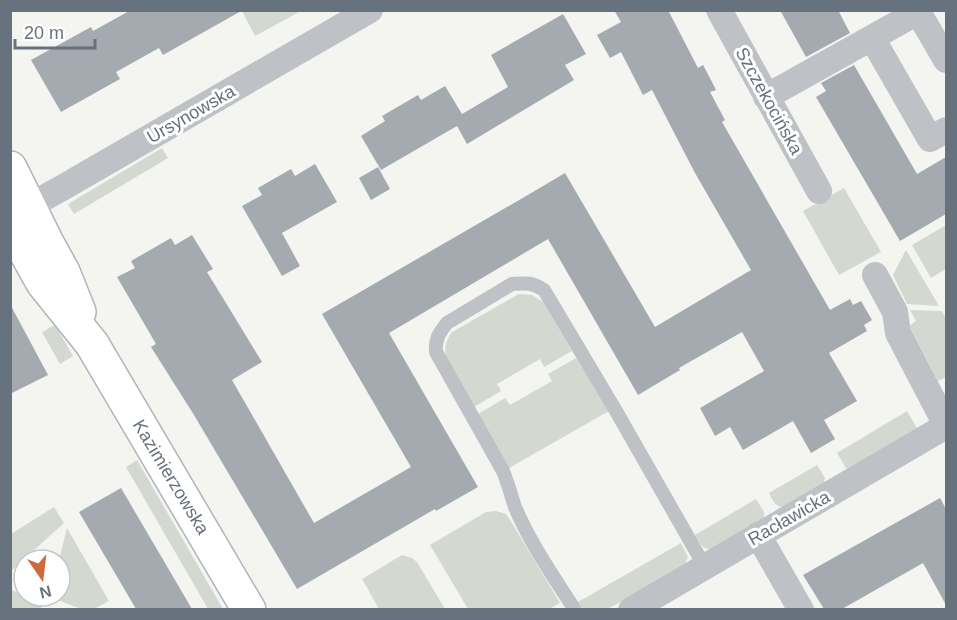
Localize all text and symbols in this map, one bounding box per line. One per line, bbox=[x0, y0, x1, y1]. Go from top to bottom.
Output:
scale bar bbox=[15, 12, 94, 50]
text: 20 m bbox=[24, 23, 64, 43]
street label: Szczekocińska bbox=[731, 44, 807, 159]
street label: Ursynowska bbox=[144, 80, 239, 147]
street label: Kazimierzowska bbox=[129, 416, 214, 539]
street label: Racławicka bbox=[745, 486, 834, 549]
north arrow bbox=[12, 548, 72, 608]
text: N bbox=[38, 582, 53, 602]

